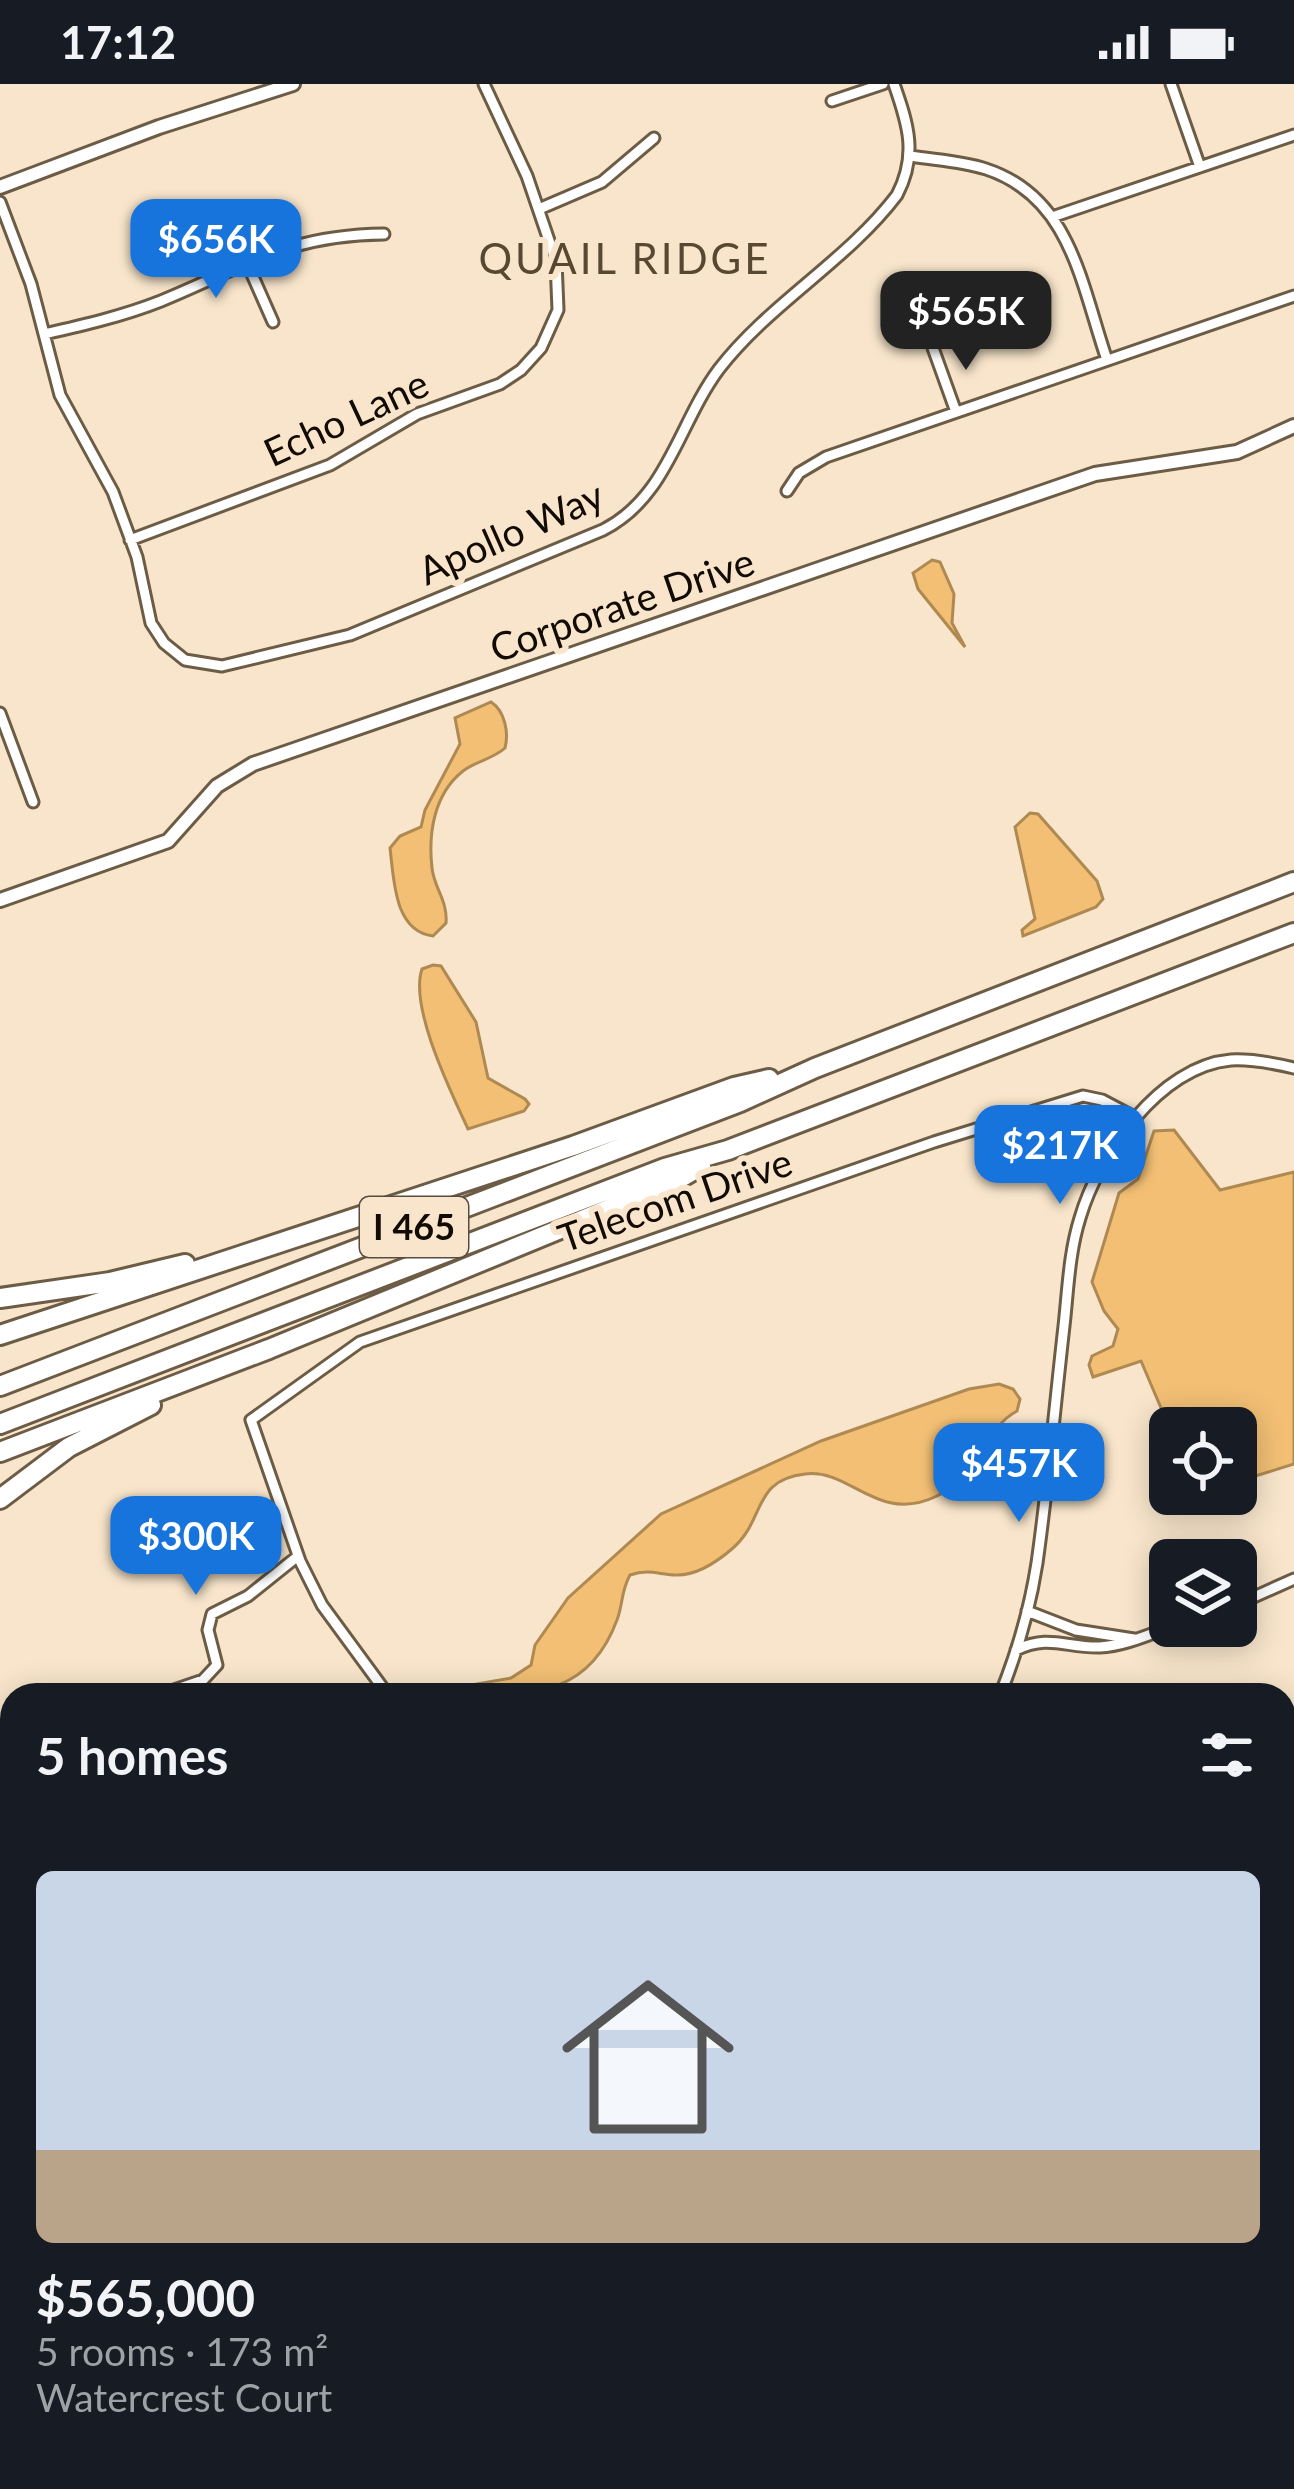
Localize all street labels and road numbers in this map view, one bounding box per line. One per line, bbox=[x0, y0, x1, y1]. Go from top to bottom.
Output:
street label: Echo Lane bbox=[256, 359, 435, 475]
street label: Apollo Way bbox=[411, 471, 610, 593]
street label: Corporate Drive bbox=[484, 537, 760, 671]
street label: Telecom Drive bbox=[552, 1138, 798, 1261]
road number: I 465 bbox=[360, 1197, 468, 1257]

